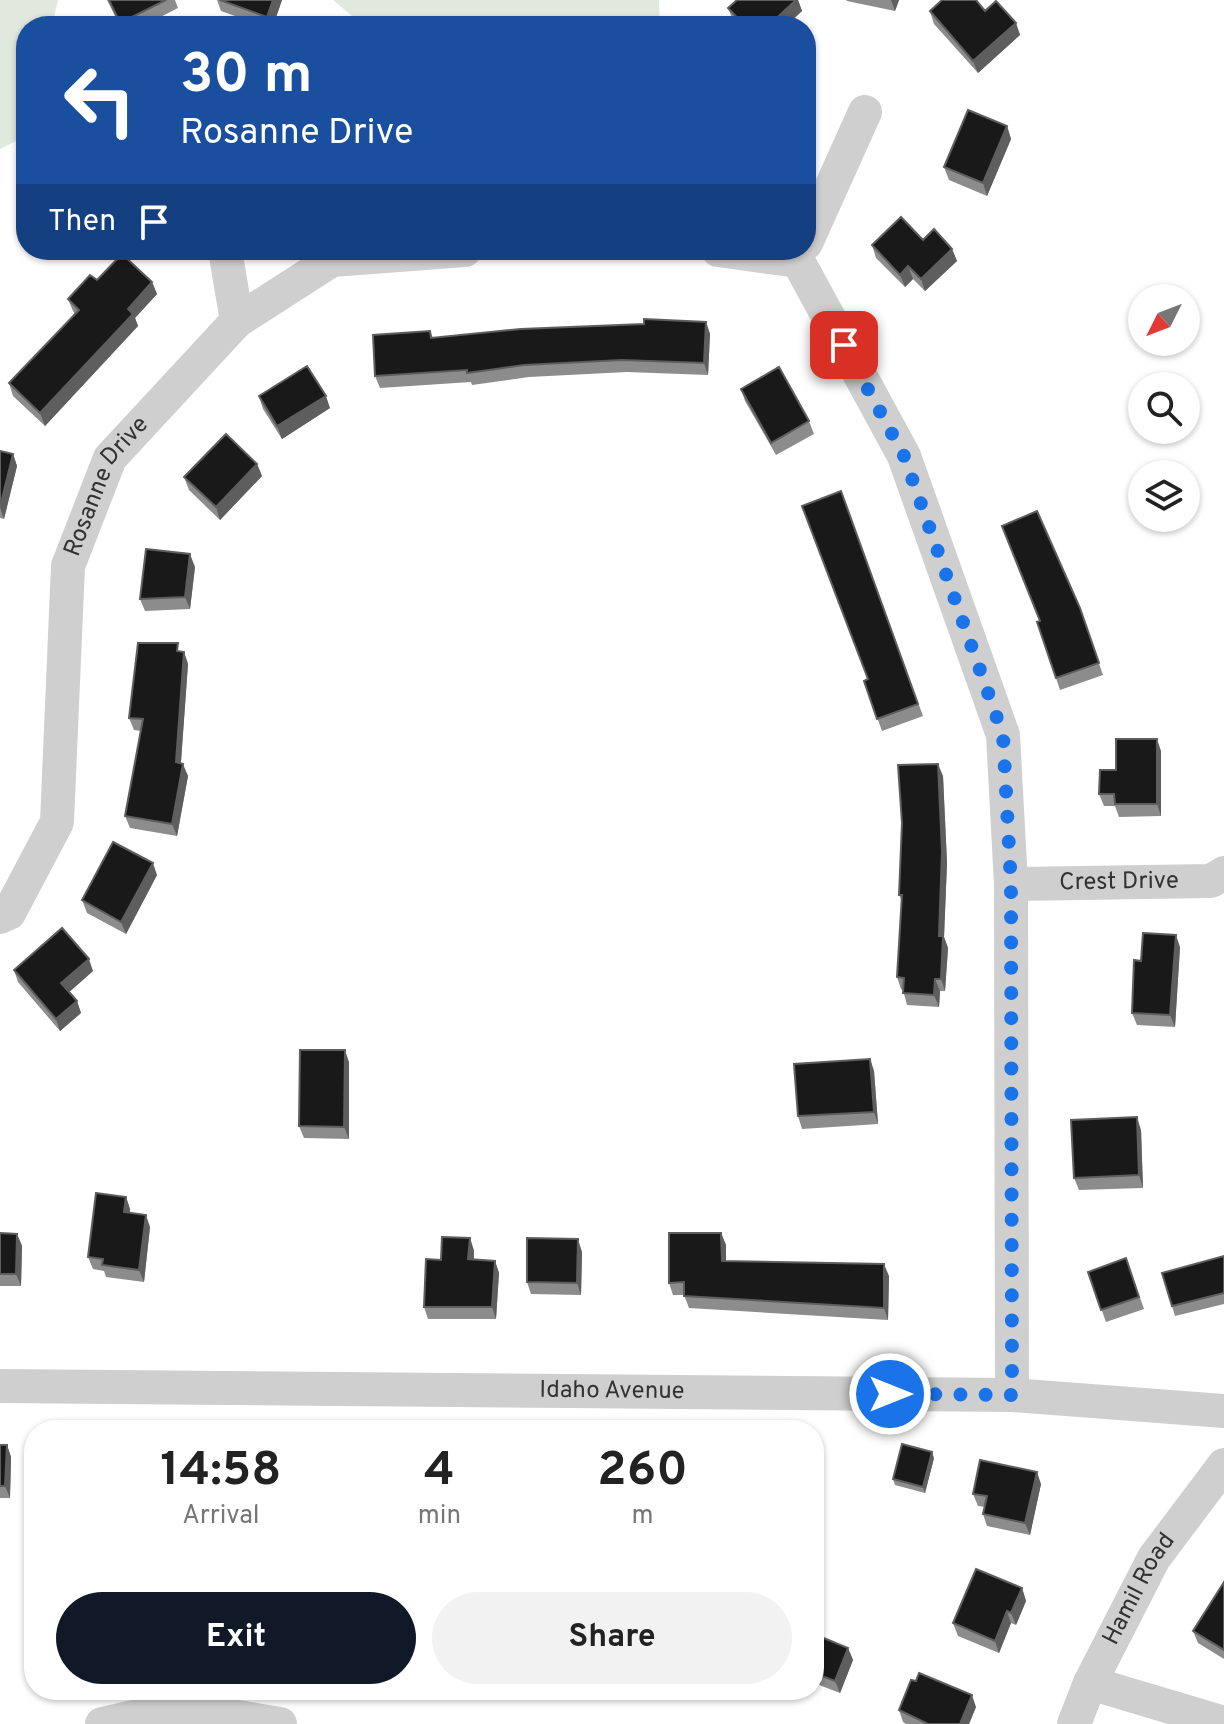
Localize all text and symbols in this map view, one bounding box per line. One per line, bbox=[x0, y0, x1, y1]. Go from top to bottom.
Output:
text: 30 m bbox=[180, 42, 313, 112]
icon: left bbox=[48, 48, 152, 152]
text: Rosanne Drive bbox=[180, 111, 413, 157]
icon: arrive bbox=[132, 200, 176, 244]
text: Then bbox=[48, 204, 116, 241]
north arrow bbox=[1128, 284, 1200, 356]
map controls bbox=[1128, 284, 1200, 532]
pin bbox=[810, 311, 878, 379]
icon: arrive bbox=[822, 323, 866, 367]
button: search bbox=[1128, 372, 1200, 444]
street label: Rosanne Drive bbox=[58, 410, 156, 561]
button: layers bbox=[1128, 460, 1200, 532]
street label: Crest Drive bbox=[1059, 866, 1179, 898]
position arrow bbox=[848, 1352, 932, 1436]
street label: Idaho Avenue bbox=[539, 1376, 685, 1407]
text: 14:58 bbox=[160, 1442, 282, 1502]
text: 4 bbox=[424, 1442, 455, 1502]
text: 260 bbox=[597, 1442, 688, 1502]
text: Arrival bbox=[182, 1500, 260, 1533]
text: min bbox=[418, 1500, 461, 1533]
text: m bbox=[631, 1500, 654, 1533]
street label: Hamil Road bbox=[1097, 1527, 1182, 1650]
button: Exit bbox=[56, 1592, 416, 1684]
button: Share bbox=[432, 1592, 792, 1684]

